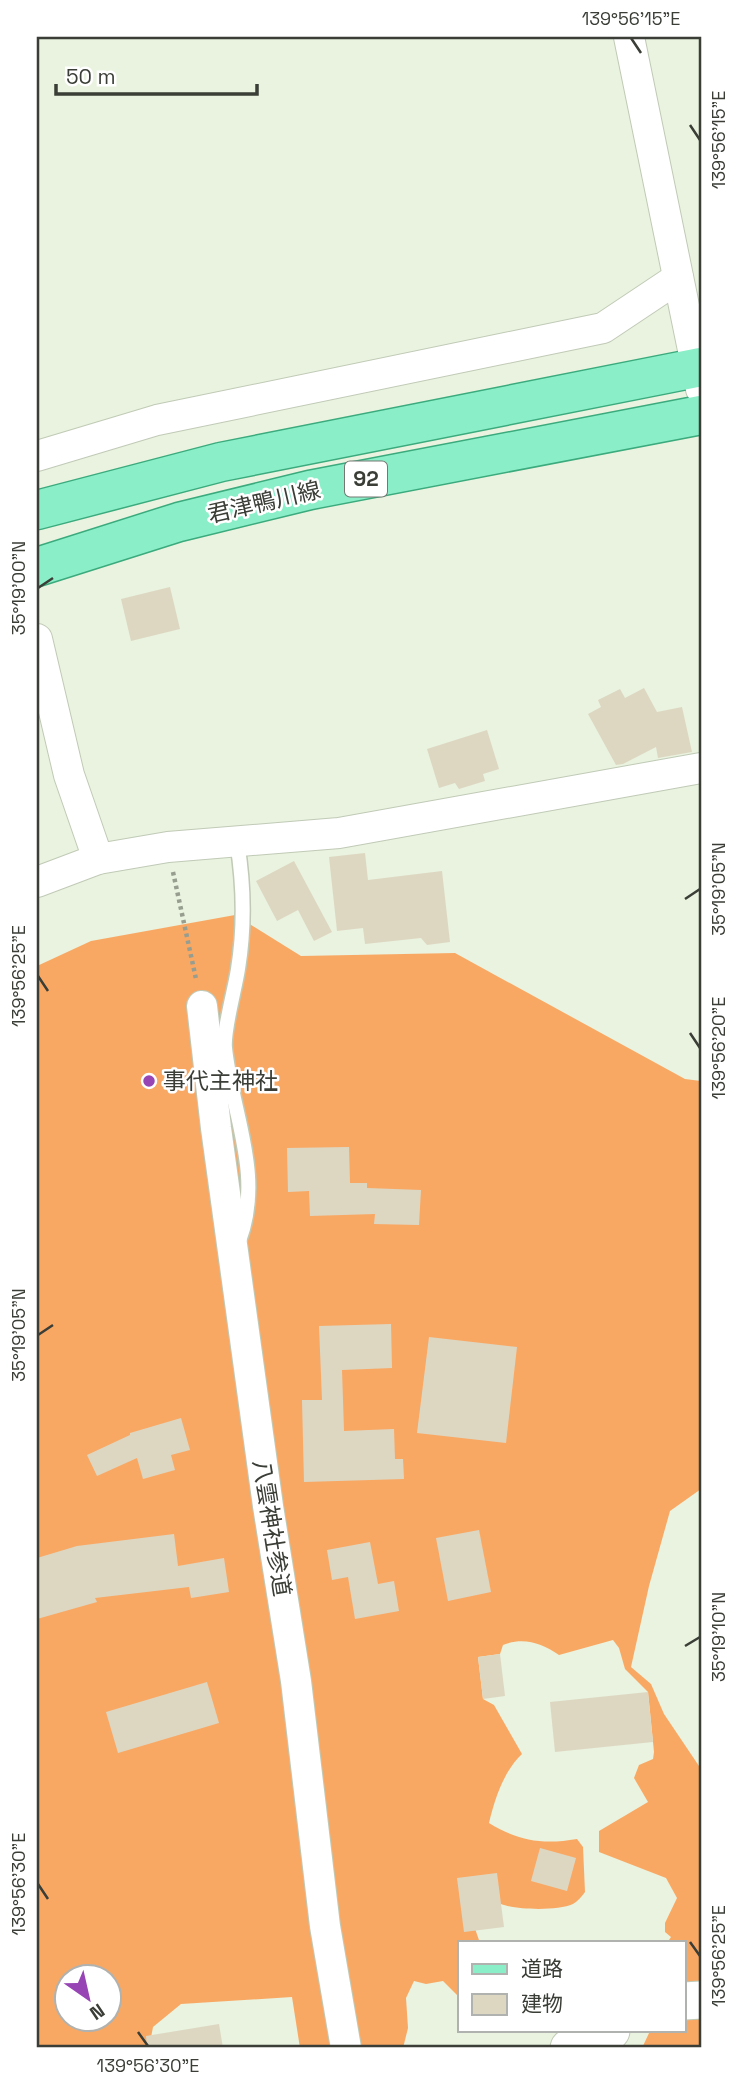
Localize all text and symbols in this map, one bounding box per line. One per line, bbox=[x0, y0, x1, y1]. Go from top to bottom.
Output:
text: 139°56'15"E bbox=[582, 7, 680, 30]
scale bar bbox=[56, 52, 257, 96]
text: 50 m bbox=[66, 63, 116, 90]
text: 139°56'15"E bbox=[707, 91, 730, 189]
road number: 92 bbox=[345, 462, 387, 496]
street label: 君津鴨川線 bbox=[205, 474, 323, 530]
text: 35°19'00"N bbox=[7, 541, 30, 635]
text: 35°19'05"N bbox=[707, 842, 730, 936]
text: 139°56'25"E bbox=[7, 925, 30, 1027]
text: 139°56'20"E bbox=[707, 997, 730, 1099]
place label: 事代主神社 bbox=[163, 1066, 278, 1096]
marker: 事代主神社 bbox=[141, 1073, 157, 1089]
text: 35°19'05"N bbox=[7, 1288, 30, 1382]
street label: 八雲神社参道 bbox=[246, 1458, 298, 1598]
text: 35°19'10"N bbox=[707, 1592, 730, 1682]
text: 139°56'30"E bbox=[7, 1833, 30, 1935]
text: 139°56'25"E bbox=[707, 1905, 730, 2007]
legend bbox=[458, 1941, 686, 2032]
text: 道路 bbox=[521, 1955, 563, 1982]
north arrow bbox=[52, 1962, 122, 2032]
text: 建物 bbox=[521, 1990, 563, 2017]
text: N bbox=[85, 1998, 109, 2026]
text: 139°56'30"E bbox=[97, 2054, 199, 2077]

